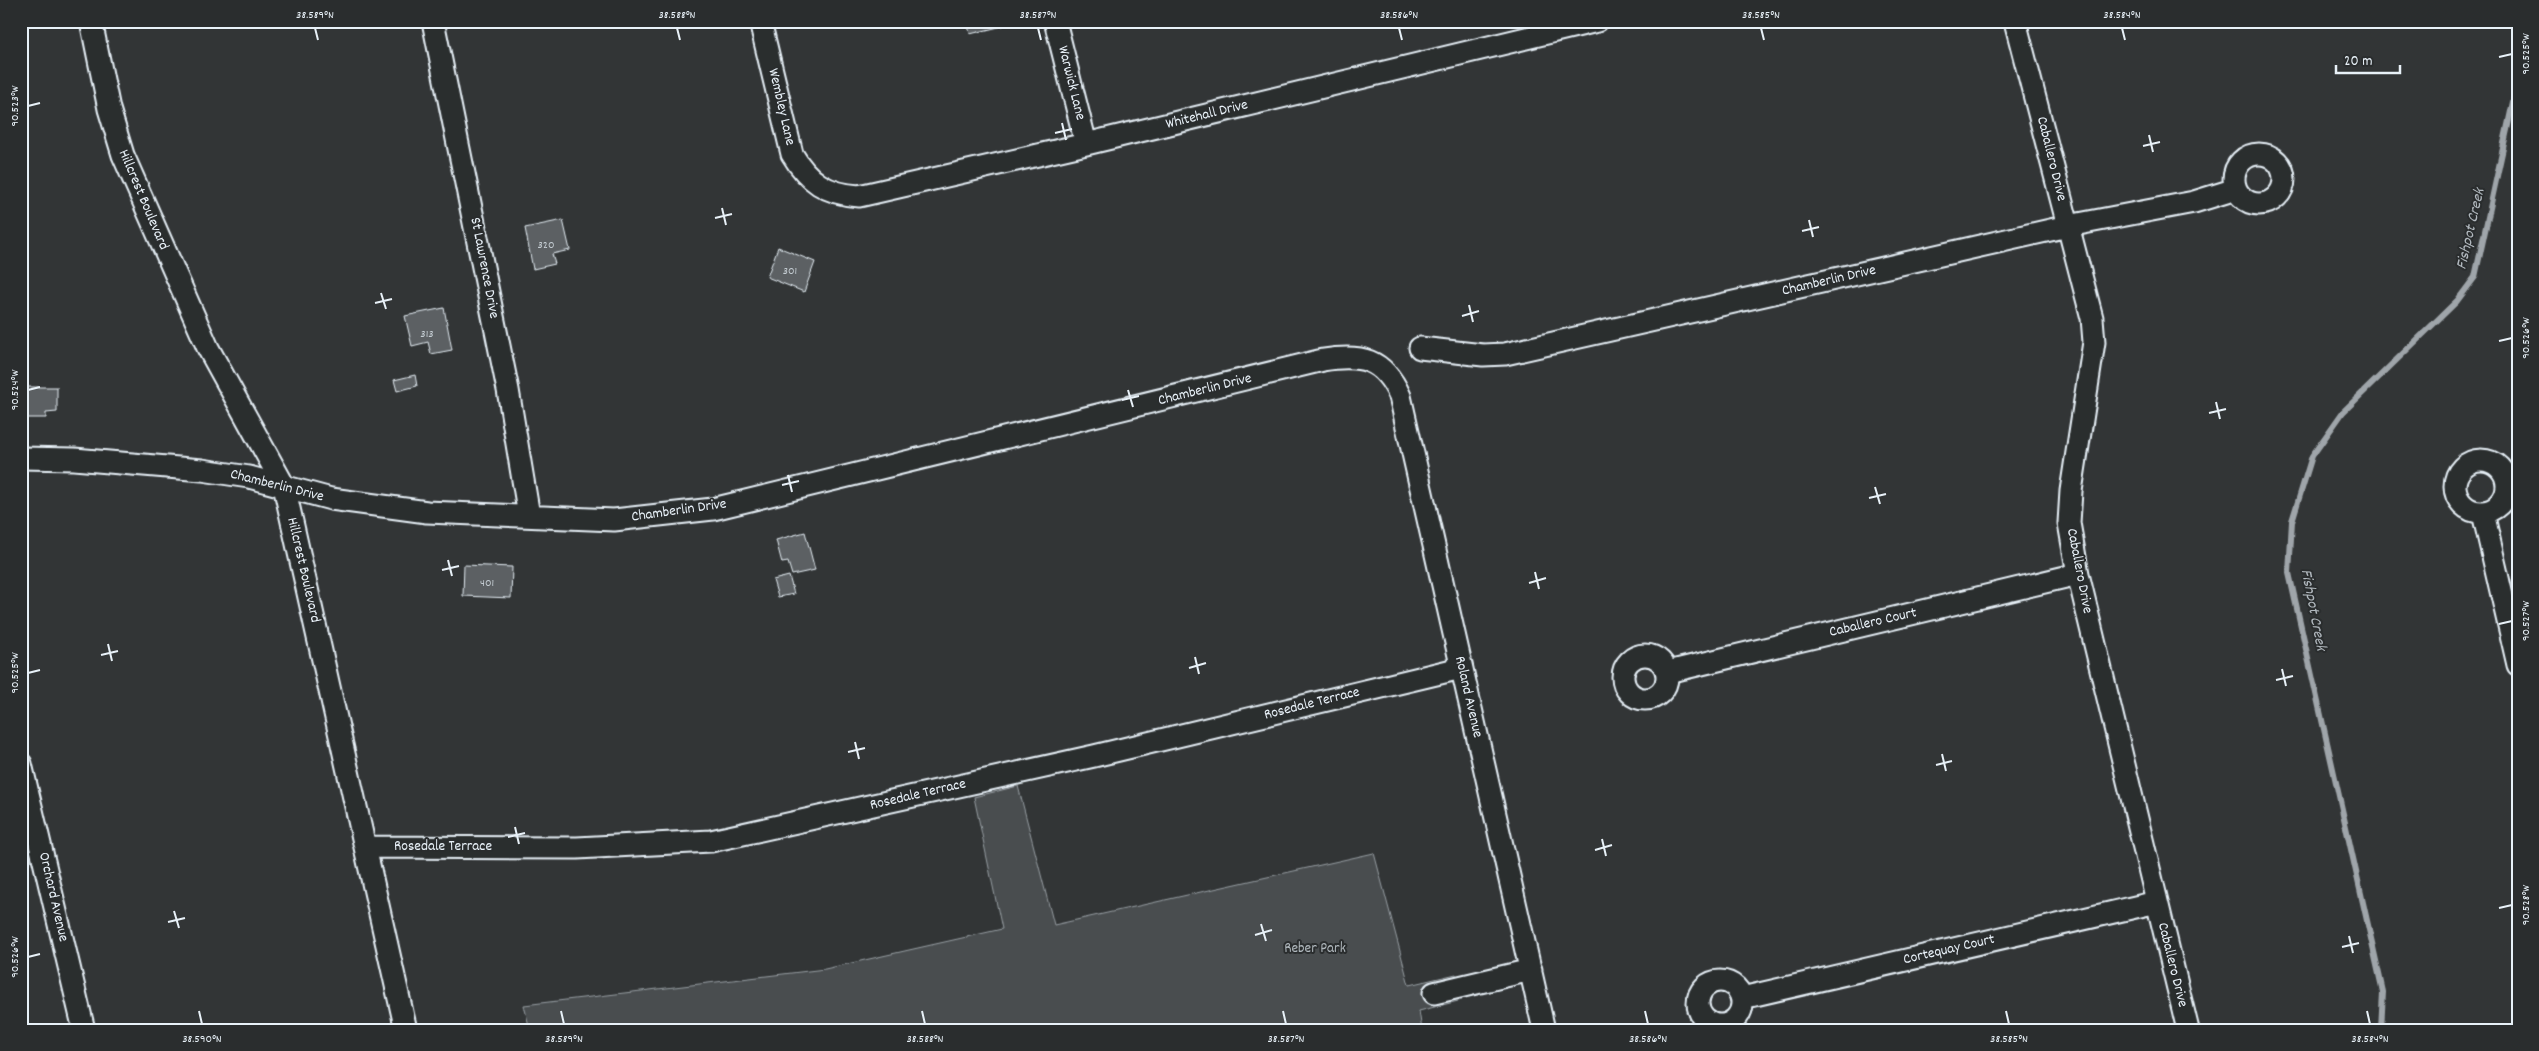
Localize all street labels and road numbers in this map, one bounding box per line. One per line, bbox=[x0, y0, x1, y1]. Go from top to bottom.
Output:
street label: Warwick Lane bbox=[1051, 43, 1091, 123]
street label: Wembley Lane bbox=[761, 66, 801, 148]
street label: Whitehall Drive bbox=[1164, 94, 1251, 136]
street label: Caballero Drive bbox=[2030, 114, 2072, 204]
street label: Hillcrest Boulevard bbox=[112, 146, 174, 254]
street label: St Lawrence Drive bbox=[463, 216, 505, 321]
street label: Chamberlin Drive bbox=[1780, 259, 1879, 303]
street label: Chamberlin Drive bbox=[1156, 368, 1255, 412]
street label: Chamberlin Drive bbox=[228, 464, 327, 508]
street label: Chamberlin Drive bbox=[630, 493, 728, 529]
street label: Hillcrest Boulevard bbox=[280, 515, 326, 625]
street label: Caballero Drive bbox=[2060, 527, 2098, 616]
street label: Caballero Court bbox=[1827, 602, 1919, 644]
street label: Roland Avenue bbox=[1448, 654, 1488, 740]
street label: Rosedale Terrace bbox=[1262, 681, 1363, 727]
street label: Rosedale Terrace bbox=[868, 773, 969, 817]
street label: Rosedale Terrace bbox=[394, 836, 492, 858]
street label: Orchard Avenue bbox=[32, 850, 74, 944]
street label: Caballero Drive bbox=[2151, 920, 2193, 1010]
street label: Cortequay Court bbox=[1901, 929, 1997, 971]

